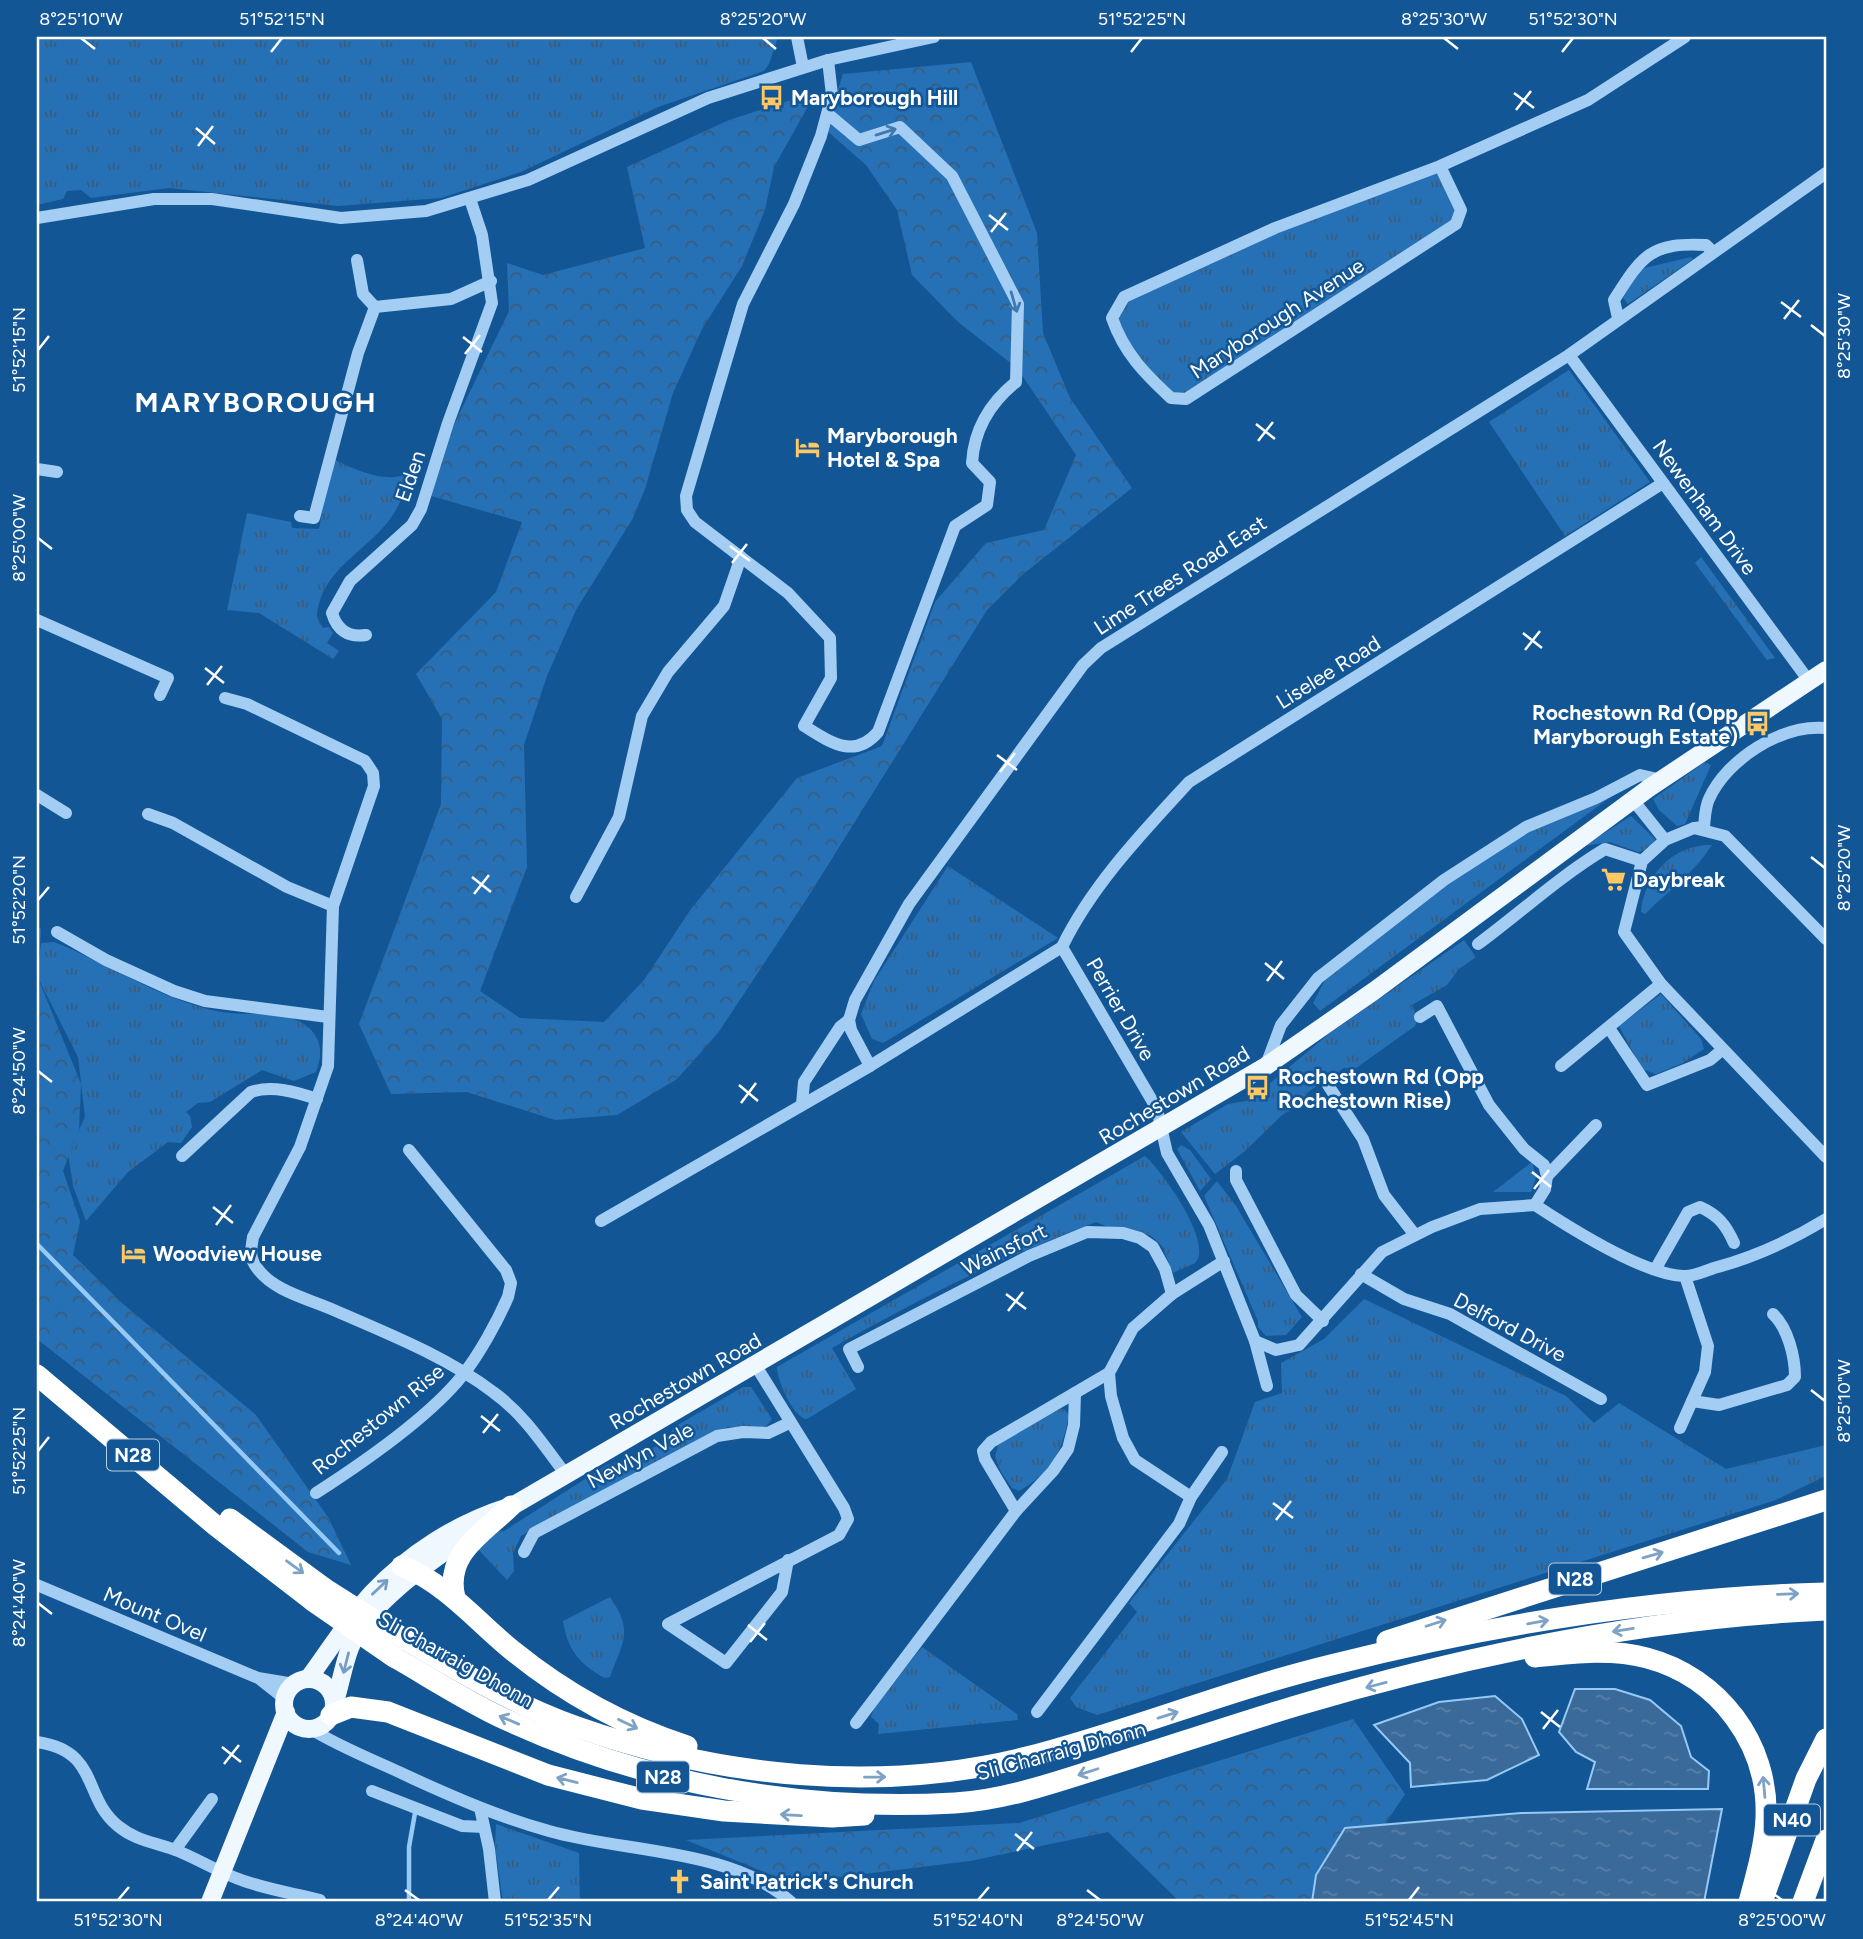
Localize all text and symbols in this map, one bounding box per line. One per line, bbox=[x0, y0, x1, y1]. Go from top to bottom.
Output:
text: 8°25'10"W bbox=[39, 8, 124, 30]
text: 51°52'15"N bbox=[239, 8, 325, 30]
text: 8°25'20"W bbox=[720, 8, 807, 30]
text: 51°52'25"N bbox=[1098, 8, 1186, 30]
text: 8°25'30"W bbox=[1401, 8, 1488, 30]
text: 51°52'30"N bbox=[1528, 8, 1618, 30]
bus stop icon: Maryborough Hill bbox=[757, 83, 785, 111]
place label: Maryborough Hill bbox=[791, 85, 958, 110]
one-way arrow bbox=[874, 124, 896, 137]
street label: Maryborough Avenue bbox=[1185, 252, 1369, 384]
one-way arrow bbox=[1008, 290, 1021, 313]
text: 8°25'30"W bbox=[1833, 292, 1855, 379]
text: 51°52'15"N bbox=[8, 307, 30, 393]
district label: MARYBOROUGH bbox=[135, 385, 377, 419]
place label: Maryborough Hotel & Spa bbox=[827, 423, 958, 472]
hotel icon: Maryborough Hotel & Spa bbox=[793, 433, 821, 461]
street label: Newenham Drive bbox=[1648, 435, 1762, 579]
street label: Elden bbox=[390, 447, 430, 505]
text: 8°25'00"W bbox=[8, 493, 30, 582]
street label: Lime Trees Road East bbox=[1089, 510, 1271, 640]
street label: Liselee Road bbox=[1271, 630, 1385, 714]
place label: Rochestown Rd (Opp Maryborough Estate) bbox=[1532, 700, 1738, 749]
bus stop icon: Rochestown Rd (Opp Maryborough Estate) bbox=[1744, 710, 1772, 738]
text: 8°25'20"W bbox=[1833, 824, 1855, 911]
text: 51°52'20"N bbox=[8, 855, 30, 945]
supermarket icon: Daybreak bbox=[1599, 865, 1627, 893]
place label: Daybreak bbox=[1633, 867, 1726, 892]
street label: Perrier Drive bbox=[1081, 953, 1161, 1065]
text: 8°24'50"W bbox=[8, 1027, 30, 1115]
street label: Rochestown Road bbox=[1094, 1040, 1254, 1150]
place label: Rochestown Rd (Opp Rochestown Rise) bbox=[1278, 1064, 1484, 1113]
bus stop icon: Rochestown Rd (Opp Rochestown Rise) bbox=[1244, 1074, 1272, 1102]
street label: Wainsfort bbox=[957, 1218, 1051, 1280]
hotel icon: Woodview House bbox=[119, 1239, 147, 1267]
place label: Woodview House bbox=[153, 1241, 322, 1266]
street label: Delford Drive bbox=[1450, 1287, 1570, 1367]
street label: Rochestown Road bbox=[605, 1327, 765, 1435]
street label: Rochestown Rise bbox=[307, 1358, 449, 1480]
text: 8°25'10"W bbox=[1833, 1358, 1855, 1443]
text: 51°52'25"N bbox=[8, 1407, 30, 1495]
street label: Newlyn Vale bbox=[582, 1417, 698, 1493]
road number: N28 bbox=[107, 1440, 159, 1470]
one-way arrow bbox=[1642, 1547, 1664, 1560]
text: 8°24'40"W bbox=[8, 1558, 30, 1647]
one-way arrow bbox=[286, 1559, 305, 1574]
road number: N28 bbox=[1549, 1564, 1601, 1595]
one-way arrow bbox=[371, 1578, 388, 1595]
street label: Mount Ovel bbox=[100, 1581, 210, 1647]
one-way arrow bbox=[1776, 1587, 1799, 1601]
street label: Sli Charraig Dhonn bbox=[374, 1606, 538, 1712]
one-way arrow bbox=[1526, 1615, 1549, 1628]
one-way arrow bbox=[1425, 1616, 1447, 1628]
one-way arrow bbox=[1612, 1624, 1635, 1637]
one-way arrow bbox=[339, 1651, 352, 1674]
one-way arrow bbox=[1366, 1679, 1388, 1692]
one-way arrow bbox=[1157, 1707, 1179, 1720]
one-way arrow bbox=[498, 1713, 520, 1726]
street label: Sli Charraig Dhonn bbox=[974, 1716, 1148, 1786]
one-way arrow bbox=[617, 1718, 638, 1731]
road number: N28 bbox=[637, 1762, 689, 1792]
one-way arrow bbox=[1078, 1767, 1100, 1779]
one-way arrow bbox=[863, 1770, 886, 1784]
one-way arrow bbox=[556, 1773, 579, 1786]
one-way arrow bbox=[1757, 1776, 1770, 1799]
road number: N40 bbox=[1764, 1804, 1820, 1836]
one-way arrow bbox=[781, 1808, 803, 1821]
church icon: Saint Patrick's Church bbox=[666, 1867, 694, 1895]
place label: Saint Patrick's Church bbox=[700, 1869, 914, 1894]
text: 51°52'30"N bbox=[73, 1909, 163, 1931]
text: 8°24'40"W bbox=[375, 1909, 464, 1931]
text: 51°52'35"N bbox=[504, 1909, 592, 1931]
text: 51°52'40"N bbox=[933, 1909, 1023, 1931]
text: 8°24'50"W bbox=[1056, 1909, 1144, 1931]
text: 51°52'45"N bbox=[1364, 1909, 1454, 1931]
text: 8°25'00"W bbox=[1738, 1909, 1827, 1931]

